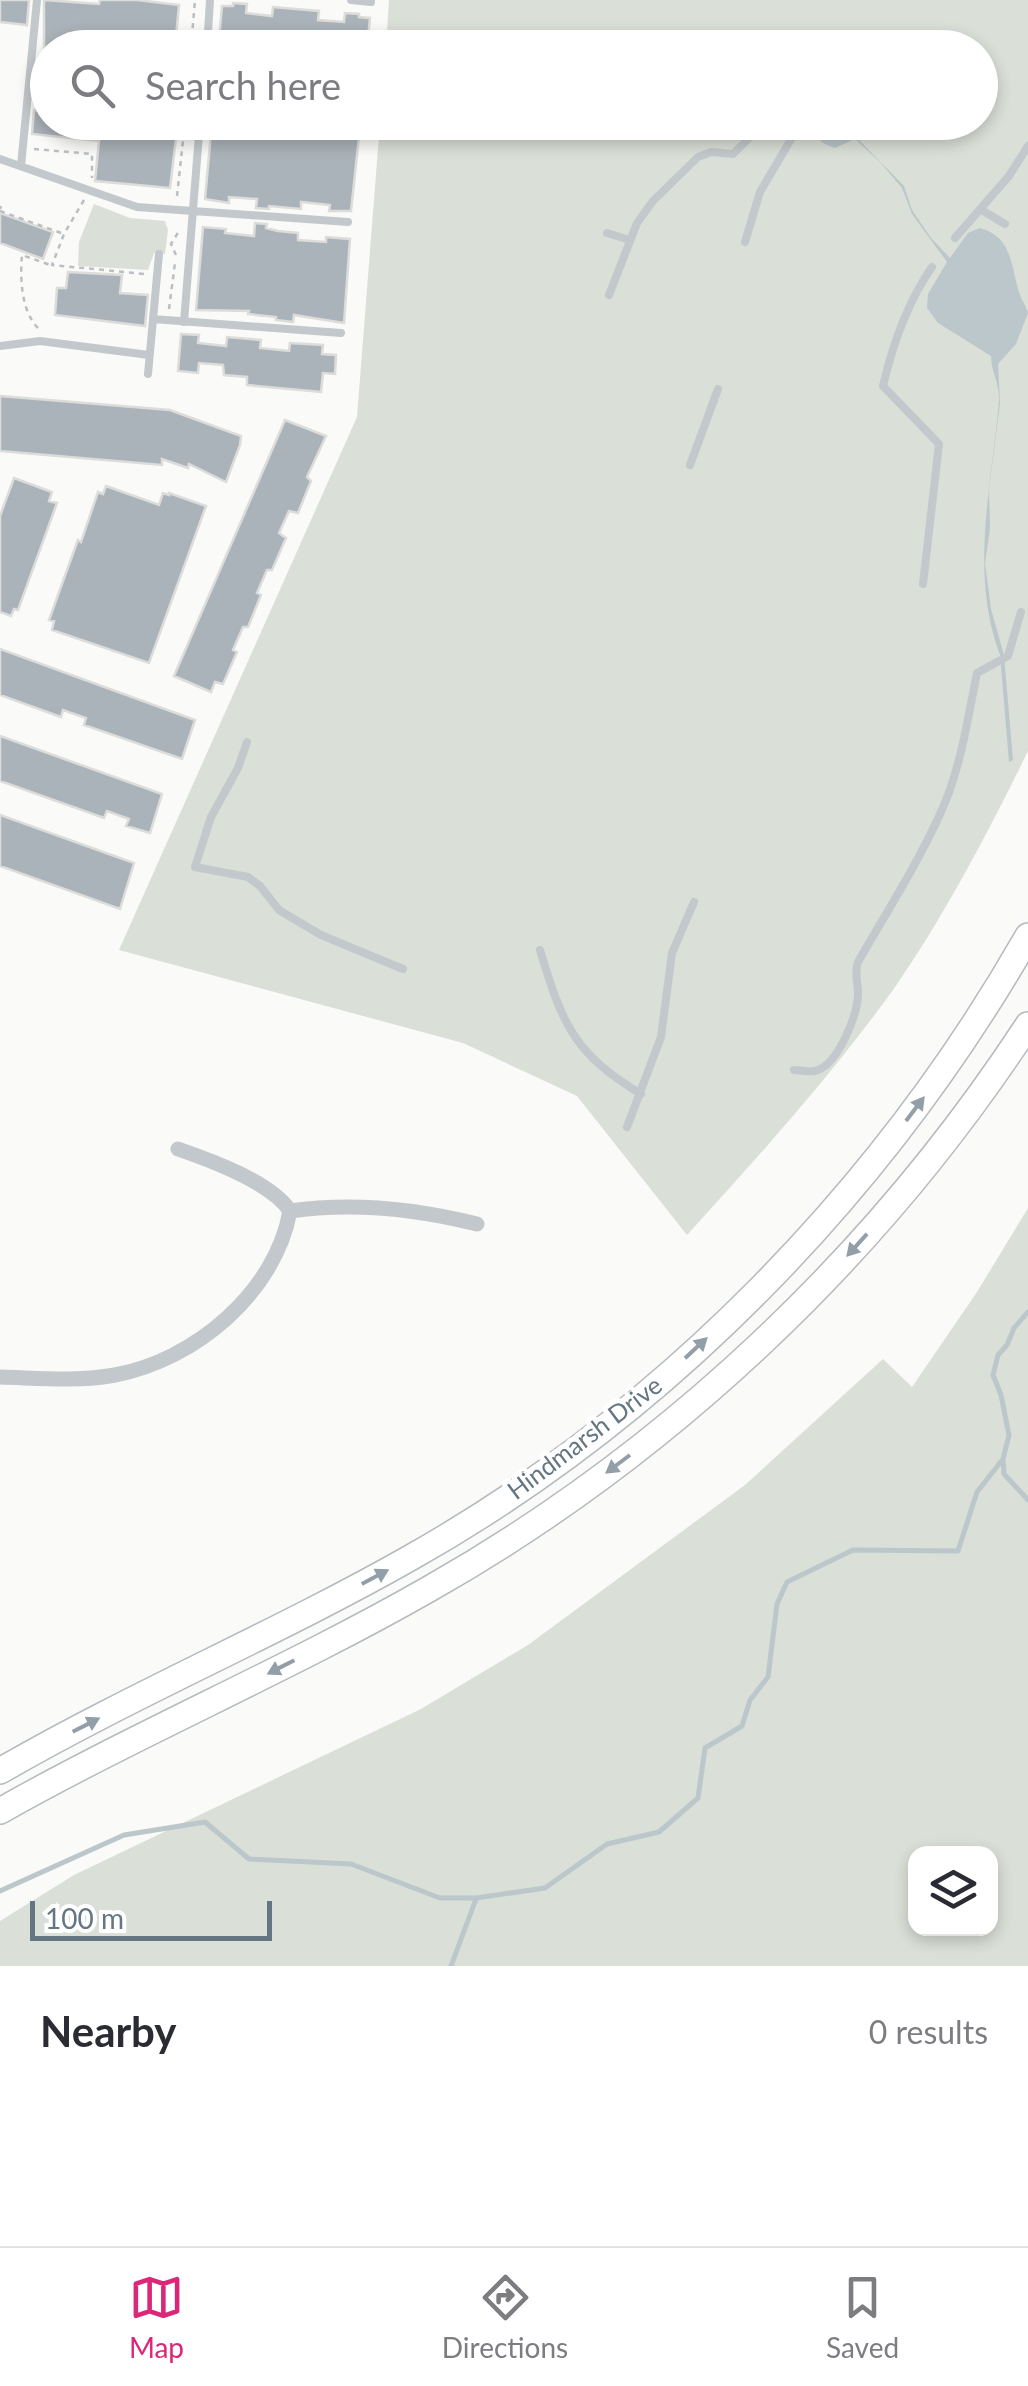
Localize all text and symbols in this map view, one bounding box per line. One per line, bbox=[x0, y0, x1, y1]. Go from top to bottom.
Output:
search box bbox=[30, 30, 998, 140]
icon: search bbox=[65, 58, 120, 113]
text: Search here bbox=[145, 62, 341, 108]
one-way arrow bbox=[905, 1096, 925, 1122]
one-way arrow bbox=[846, 1233, 869, 1257]
one-way arrow bbox=[684, 1337, 708, 1360]
street label: Hindmarsh Drive bbox=[501, 1369, 667, 1505]
one-way arrow bbox=[605, 1453, 631, 1474]
one-way arrow bbox=[361, 1569, 390, 1586]
one-way arrow bbox=[266, 1658, 295, 1675]
one-way arrow bbox=[71, 1717, 100, 1734]
map controls bbox=[908, 1846, 998, 1936]
button: layers bbox=[908, 1846, 998, 1936]
scale bar bbox=[30, 1896, 272, 1940]
text: 100 m bbox=[45, 1901, 124, 1935]
text: Nearby bbox=[40, 2006, 177, 2056]
text: 0 results bbox=[869, 2012, 988, 2051]
tab: Map bbox=[129, 2270, 184, 2364]
tab: Directions bbox=[442, 2270, 568, 2364]
tab: Saved bbox=[826, 2270, 899, 2364]

